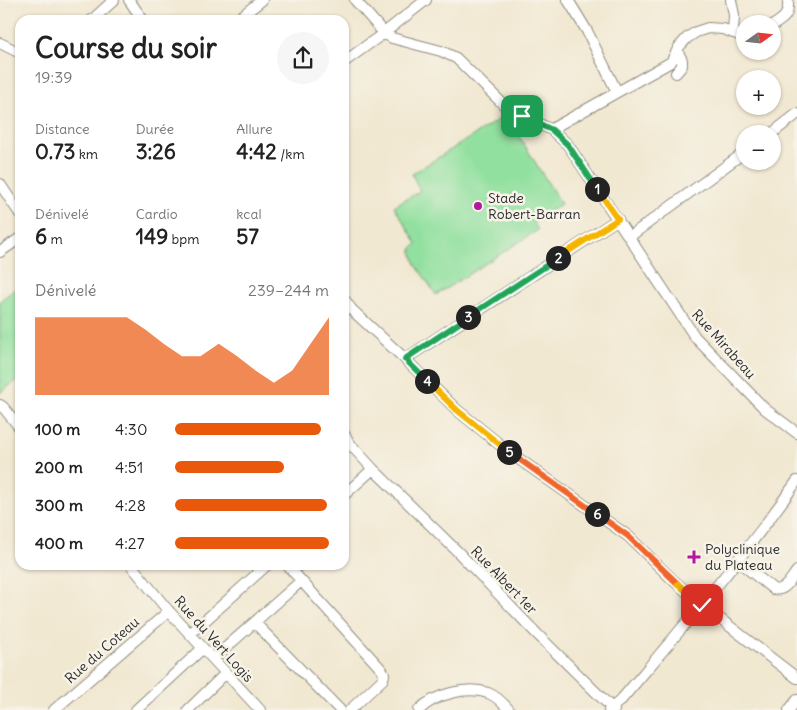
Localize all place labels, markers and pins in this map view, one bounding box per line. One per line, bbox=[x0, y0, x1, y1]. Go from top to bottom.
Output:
pin bbox=[501, 95, 543, 137]
pin: 1 bbox=[584, 176, 610, 202]
place label: Stade Robert-Barran bbox=[488, 189, 581, 223]
marker: Stade Robert-Barran bbox=[472, 200, 484, 212]
pin: 2 bbox=[546, 246, 570, 270]
pin: 3 bbox=[456, 304, 480, 330]
pin: 4 bbox=[414, 368, 440, 394]
pin: 5 bbox=[496, 440, 522, 464]
pin: 6 bbox=[584, 502, 610, 526]
place label: Polyclinique du Plateau bbox=[705, 540, 780, 574]
marker: Polyclinique du Plateau bbox=[687, 550, 701, 564]
pin bbox=[681, 584, 723, 626]

